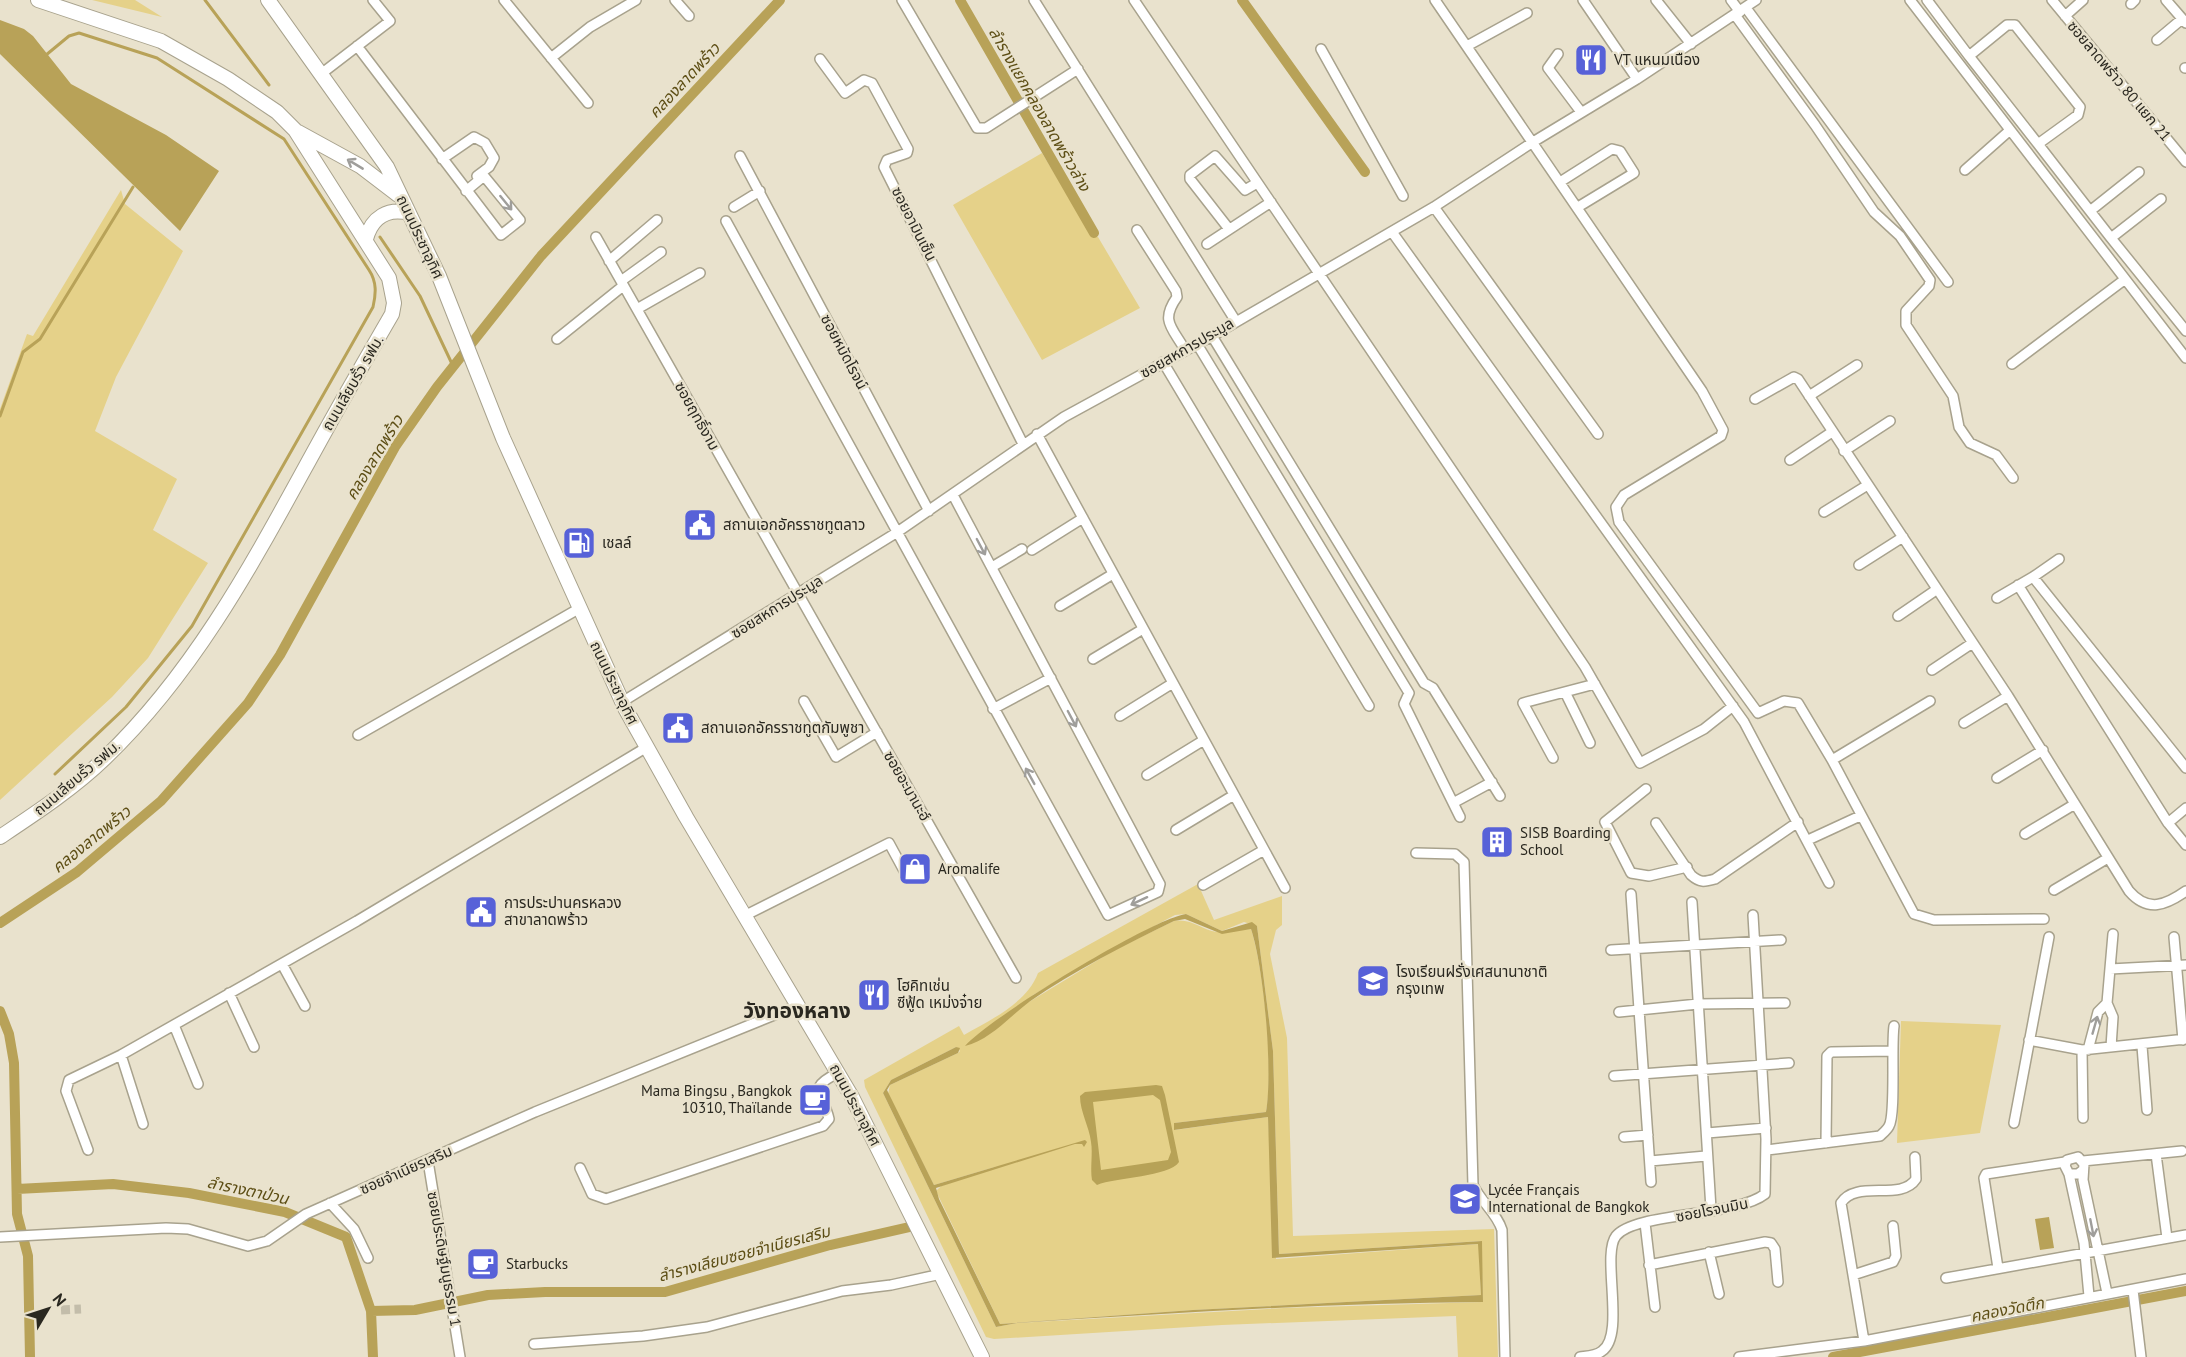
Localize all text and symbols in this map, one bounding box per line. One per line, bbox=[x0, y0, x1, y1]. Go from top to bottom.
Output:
street label: ซอยลาดพร้าว 80 แยก 21 bbox=[2063, 16, 2175, 145]
water label: ลำรางแยกคลองลาดพร้าวล่าง bbox=[985, 23, 1096, 196]
water label: คลองลาดพร้าว bbox=[644, 37, 725, 122]
restaurant icon: VT แหนมเนือง bbox=[1573, 42, 1609, 78]
place label: VT แหนมเนือง bbox=[1613, 50, 1700, 69]
one-way arrow bbox=[347, 158, 364, 170]
street label: ซอยอามินเซ็น bbox=[888, 183, 941, 264]
street label: ถนนประชาอุทิศ bbox=[393, 192, 448, 282]
one-way arrow bbox=[499, 195, 512, 211]
street label: ซอยหมัดโรจน์ bbox=[817, 311, 872, 392]
street label: ซอยสหการประมูล bbox=[1137, 313, 1237, 382]
street label: ถนนเลียบรั้ว รฟม. bbox=[317, 332, 388, 434]
street label: ซอยฤทธิ์งาม bbox=[671, 378, 724, 453]
water label: คลองลาดพร้าว bbox=[341, 410, 408, 503]
public building icon: สถานเอกอัครราชทูตลาว bbox=[682, 507, 718, 543]
place label: สถานเอกอัครราชทูตลาว bbox=[723, 515, 865, 534]
fuel station icon: เชลล์ bbox=[561, 525, 597, 561]
place label: เชลล์ bbox=[602, 533, 632, 552]
one-way arrow bbox=[975, 538, 987, 555]
street label: ซอยสหการประมูล bbox=[727, 571, 826, 642]
street label: ถนนประชาอุทิศ bbox=[586, 638, 643, 728]
public building icon: สถานเอกอัครราชทูตกัมพูชา bbox=[660, 710, 696, 746]
one-way arrow bbox=[1067, 710, 1078, 728]
place label: สถานเอกอัครราชทูตกัมพูชา bbox=[701, 718, 864, 737]
street label: ถนนเลียบรั้ว รฟม. bbox=[30, 736, 124, 819]
street label: ซอยอะมานะฮ์ bbox=[880, 747, 935, 825]
one-way arrow bbox=[1024, 768, 1036, 785]
water label: คลองลาดพร้าว bbox=[48, 800, 135, 877]
place label: SISB Boarding School bbox=[1520, 823, 1611, 859]
building icon: SISB Boarding School bbox=[1479, 824, 1515, 860]
shop icon: Aromalife bbox=[897, 851, 933, 887]
place label: Aromalife bbox=[938, 859, 1000, 878]
place label: การประปานครหลวง สาขาลาดพร้าว bbox=[504, 893, 622, 929]
public building icon: การประปานครหลวง สาขาลาดพร้าว bbox=[463, 894, 499, 930]
one-way arrow bbox=[1131, 896, 1149, 907]
place label: โรงเรียนฝรั่งเศสนานาชาติ กรุงเทพ bbox=[1396, 962, 1547, 998]
school or university icon: โรงเรียนฝรั่งเศสนานาชาติ กรุงเทพ bbox=[1355, 963, 1391, 999]
place label: โฮคิทเช่น ซีฟู้ด เหม่งจ๋าย bbox=[897, 976, 982, 1012]
restaurant icon: โฮคิทเช่น ซีฟู้ด เหม่งจ๋าย bbox=[856, 977, 892, 1013]
district label: วังทองหลาง bbox=[743, 997, 851, 1024]
one-way arrow bbox=[2090, 1016, 2101, 1035]
street label: ถนนประชาอุทิศ bbox=[826, 1060, 885, 1149]
place label: Mama Bingsu , Bangkok 10310, Thaïlande bbox=[641, 1081, 793, 1117]
cafe icon: Mama Bingsu , Bangkok 10310, Thaïlande bbox=[797, 1082, 833, 1118]
street label: ซอยจำเนียรเสริม bbox=[357, 1141, 455, 1198]
water label: ลำรางตาป่วน bbox=[206, 1172, 292, 1209]
place label: Lycée Français International de Bangkok bbox=[1488, 1180, 1650, 1216]
school or university icon: Lycée Français International de Bangkok bbox=[1447, 1181, 1483, 1217]
street label: ซอยประดิษฐ์มนูธรรม 1 bbox=[423, 1190, 466, 1328]
street label: ซอยโรจนมิน bbox=[1674, 1193, 1750, 1226]
one-way arrow bbox=[2087, 1218, 2098, 1237]
water label: ลำรางเลียบซอยจำเนียรเสริม bbox=[656, 1220, 833, 1286]
cafe icon: Starbucks bbox=[465, 1246, 501, 1282]
place label: Starbucks bbox=[506, 1254, 568, 1273]
north arrow bbox=[18, 1279, 78, 1339]
text: N bbox=[49, 1289, 71, 1310]
water label: คลองวัดตึก bbox=[1969, 1292, 2047, 1326]

